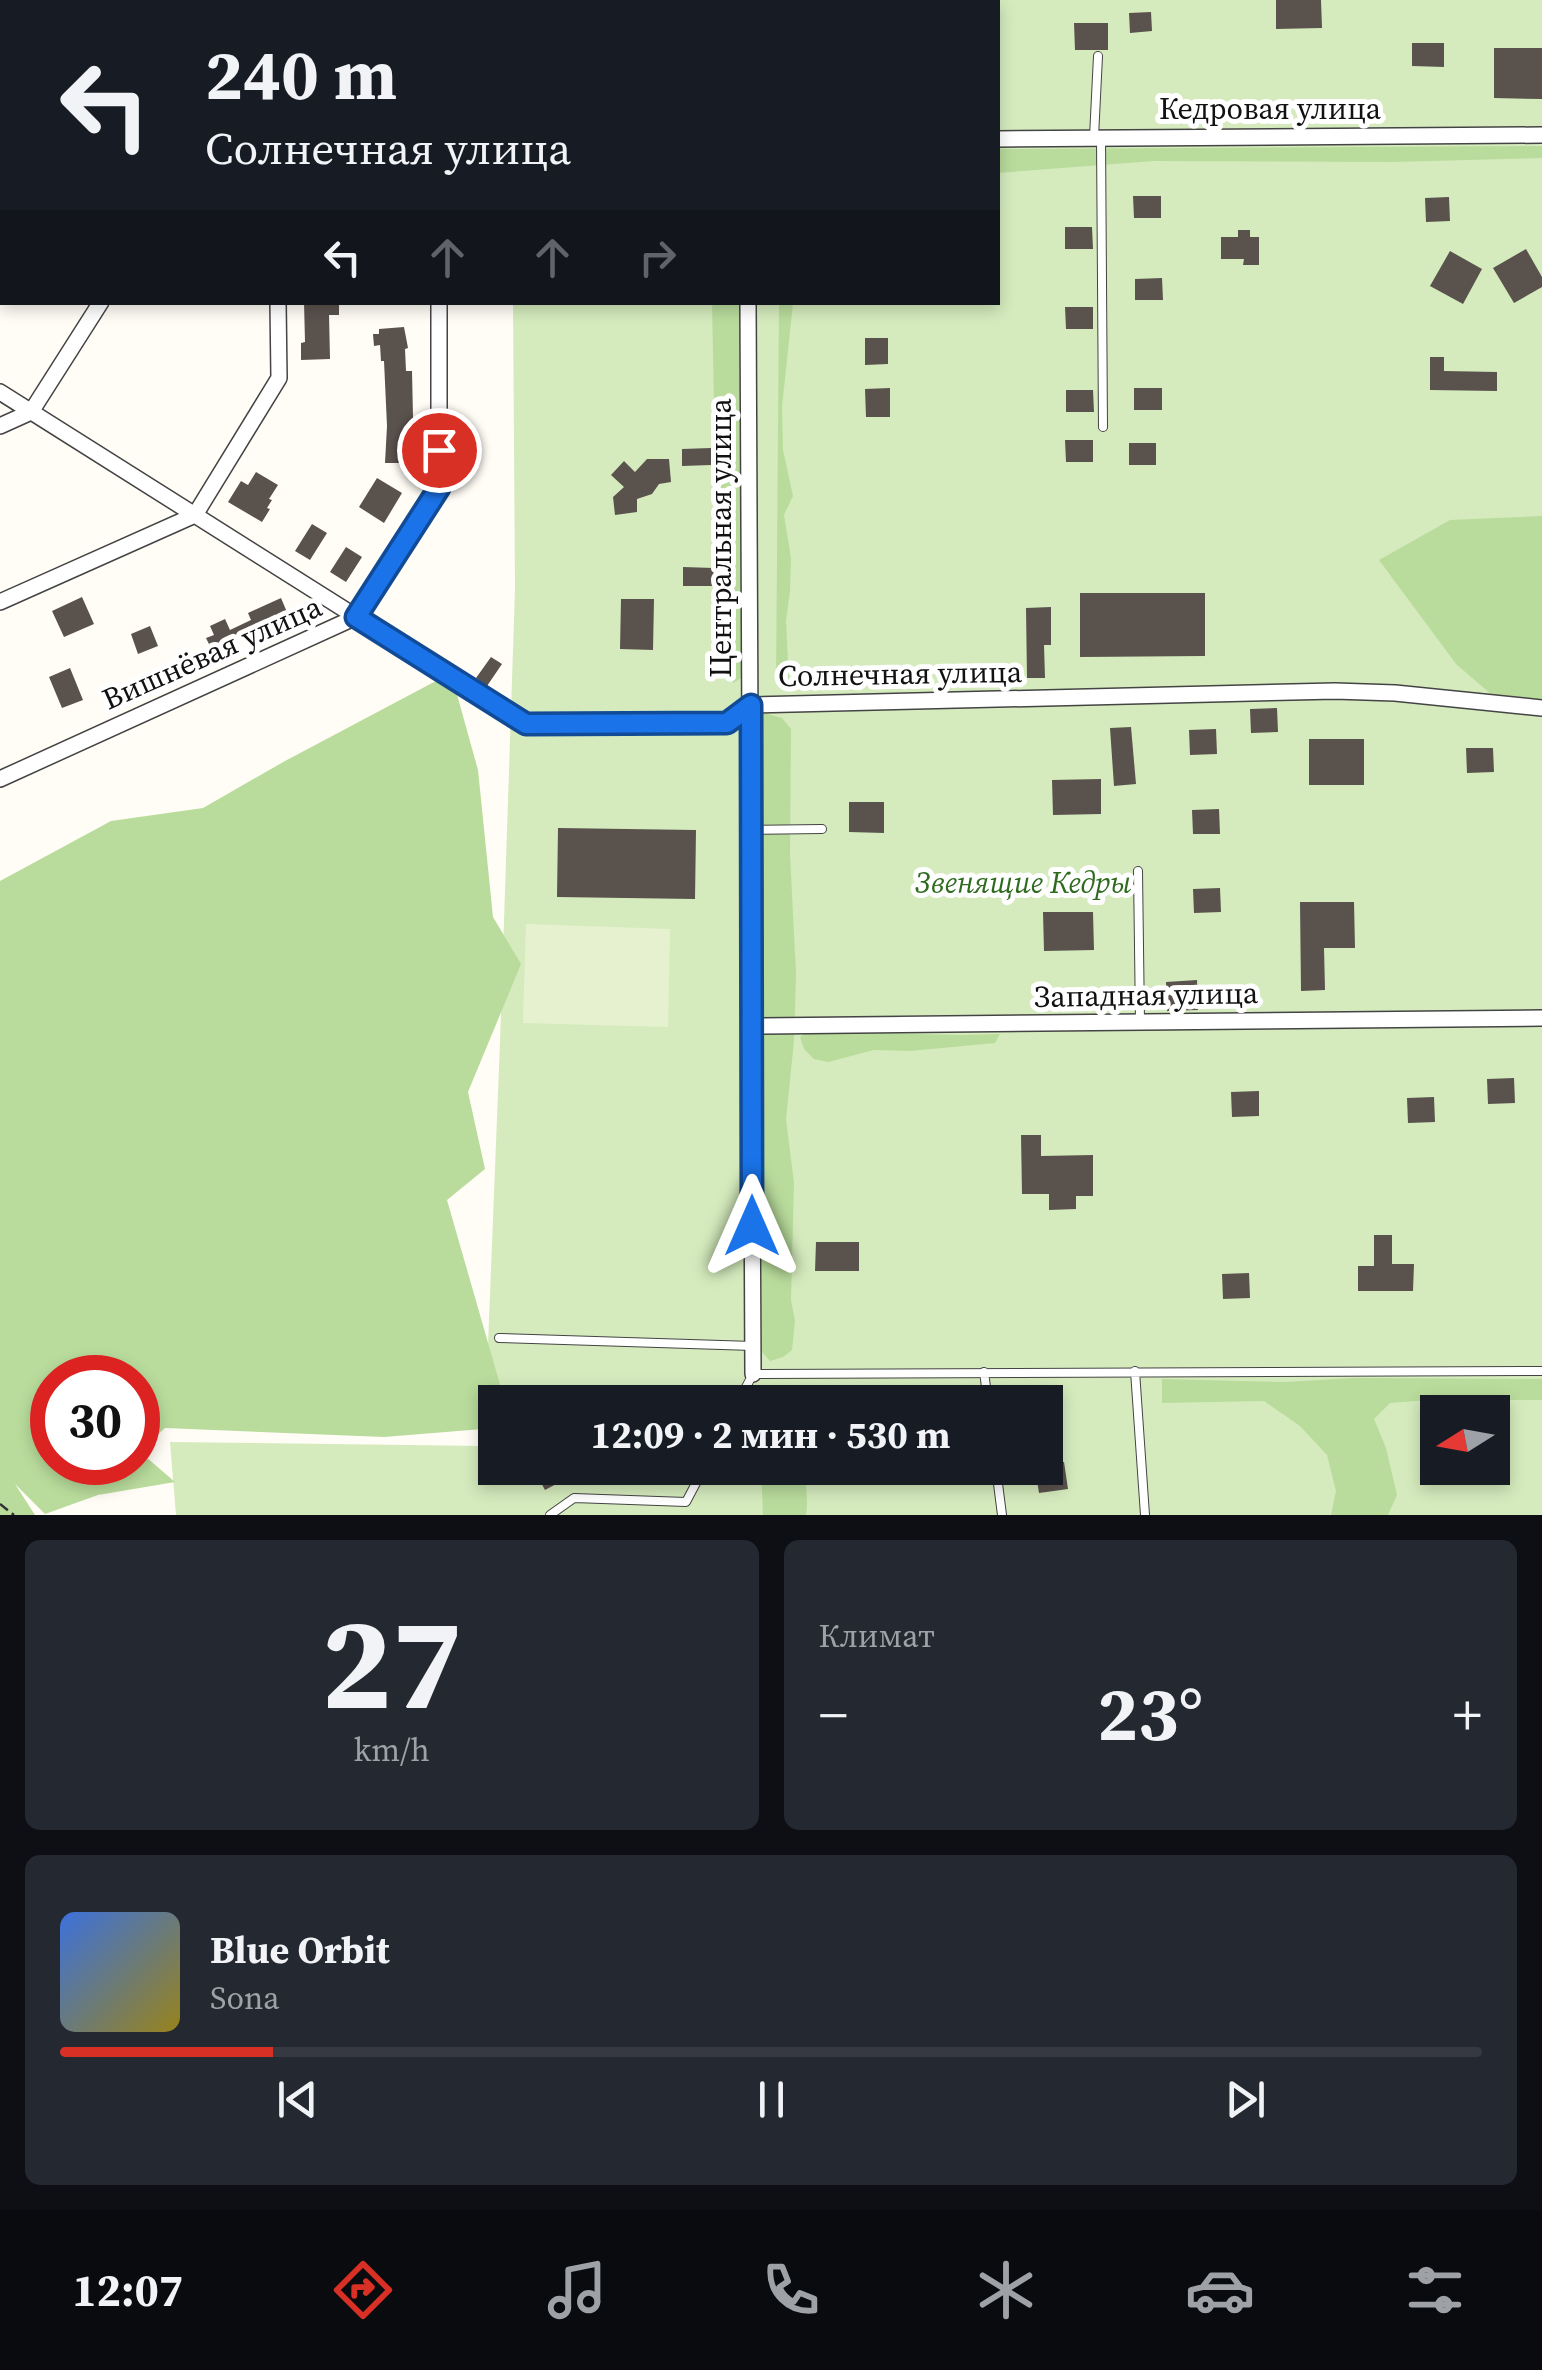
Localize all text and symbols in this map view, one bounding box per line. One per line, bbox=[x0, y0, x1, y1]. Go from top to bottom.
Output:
text: 240 m bbox=[205, 26, 397, 122]
icon: left bbox=[40, 40, 170, 170]
street label: Кедровая улица bbox=[1159, 88, 1382, 129]
text: Солнечная улица bbox=[205, 117, 571, 179]
icon: left bbox=[315, 230, 370, 285]
icon: ahead bbox=[420, 230, 475, 285]
icon: ahead bbox=[525, 230, 580, 285]
icon: right bbox=[630, 230, 685, 285]
street label: Центральная улица bbox=[700, 398, 741, 678]
pin bbox=[397, 408, 482, 493]
icon: arrive bbox=[412, 423, 467, 478]
street label: Вишнёвая улица bbox=[96, 586, 329, 719]
street label: Солнечная улица bbox=[778, 651, 1023, 696]
park label: Звенящие Кедры bbox=[915, 862, 1131, 903]
street label: Западная улица bbox=[1033, 972, 1259, 1017]
position arrow bbox=[700, 1174, 804, 1278]
speed limit sign: 30 bbox=[30, 1355, 160, 1485]
north arrow bbox=[1420, 1395, 1510, 1485]
map controls bbox=[1420, 1395, 1510, 1485]
text: 12:09 · 2 мин · 530 m bbox=[591, 1409, 950, 1461]
text: 27 bbox=[321, 1573, 462, 1752]
text: Климат bbox=[819, 1614, 935, 1658]
text: 23° bbox=[1097, 1662, 1203, 1765]
text: − bbox=[819, 1677, 848, 1752]
text: + bbox=[1453, 1677, 1482, 1752]
text: km/h bbox=[354, 1728, 430, 1772]
text: Blue Orbit bbox=[210, 1924, 390, 1976]
text: Sona bbox=[210, 1976, 280, 2020]
icon: previous bbox=[270, 2072, 325, 2127]
icon: pause bbox=[744, 2072, 799, 2127]
icon: next bbox=[1218, 2072, 1273, 2127]
icon: directions bbox=[328, 2255, 398, 2325]
icon: music bbox=[542, 2255, 612, 2325]
icon: phone bbox=[756, 2255, 826, 2325]
icon: climate bbox=[971, 2255, 1041, 2325]
icon: car bbox=[1185, 2255, 1255, 2325]
icon: filters bbox=[1400, 2255, 1470, 2325]
text: 12:07 bbox=[72, 2259, 183, 2321]

